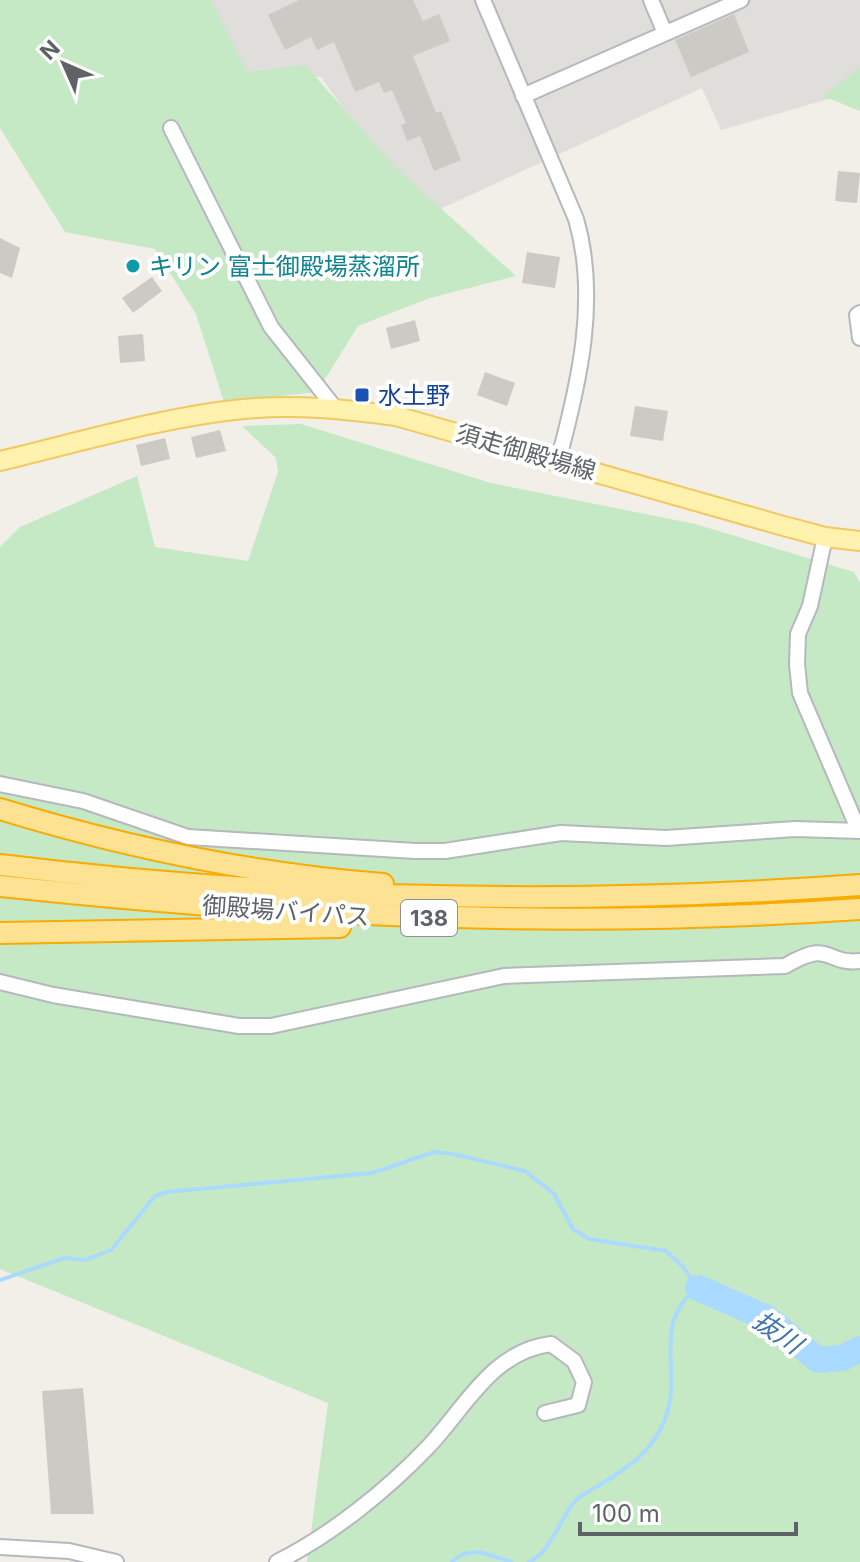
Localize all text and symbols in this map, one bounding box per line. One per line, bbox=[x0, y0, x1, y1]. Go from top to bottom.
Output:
north arrow bbox=[24, 24, 104, 104]
text: N bbox=[35, 35, 65, 65]
place label: キリン 富士御殿場蒸溜所 bbox=[149, 252, 420, 281]
marker: キリン 富士御殿場蒸溜所 bbox=[124, 257, 142, 275]
place label: 水土野 bbox=[378, 381, 450, 410]
marker: 水土野 bbox=[353, 386, 371, 404]
street label: 須走御殿場線 bbox=[453, 418, 599, 486]
street label: 御殿場バイパス bbox=[201, 891, 371, 931]
road number: 138 bbox=[401, 900, 457, 936]
water label: 抜川 bbox=[748, 1304, 811, 1361]
scale bar bbox=[580, 1486, 796, 1536]
text: 100 m bbox=[592, 1499, 660, 1528]

